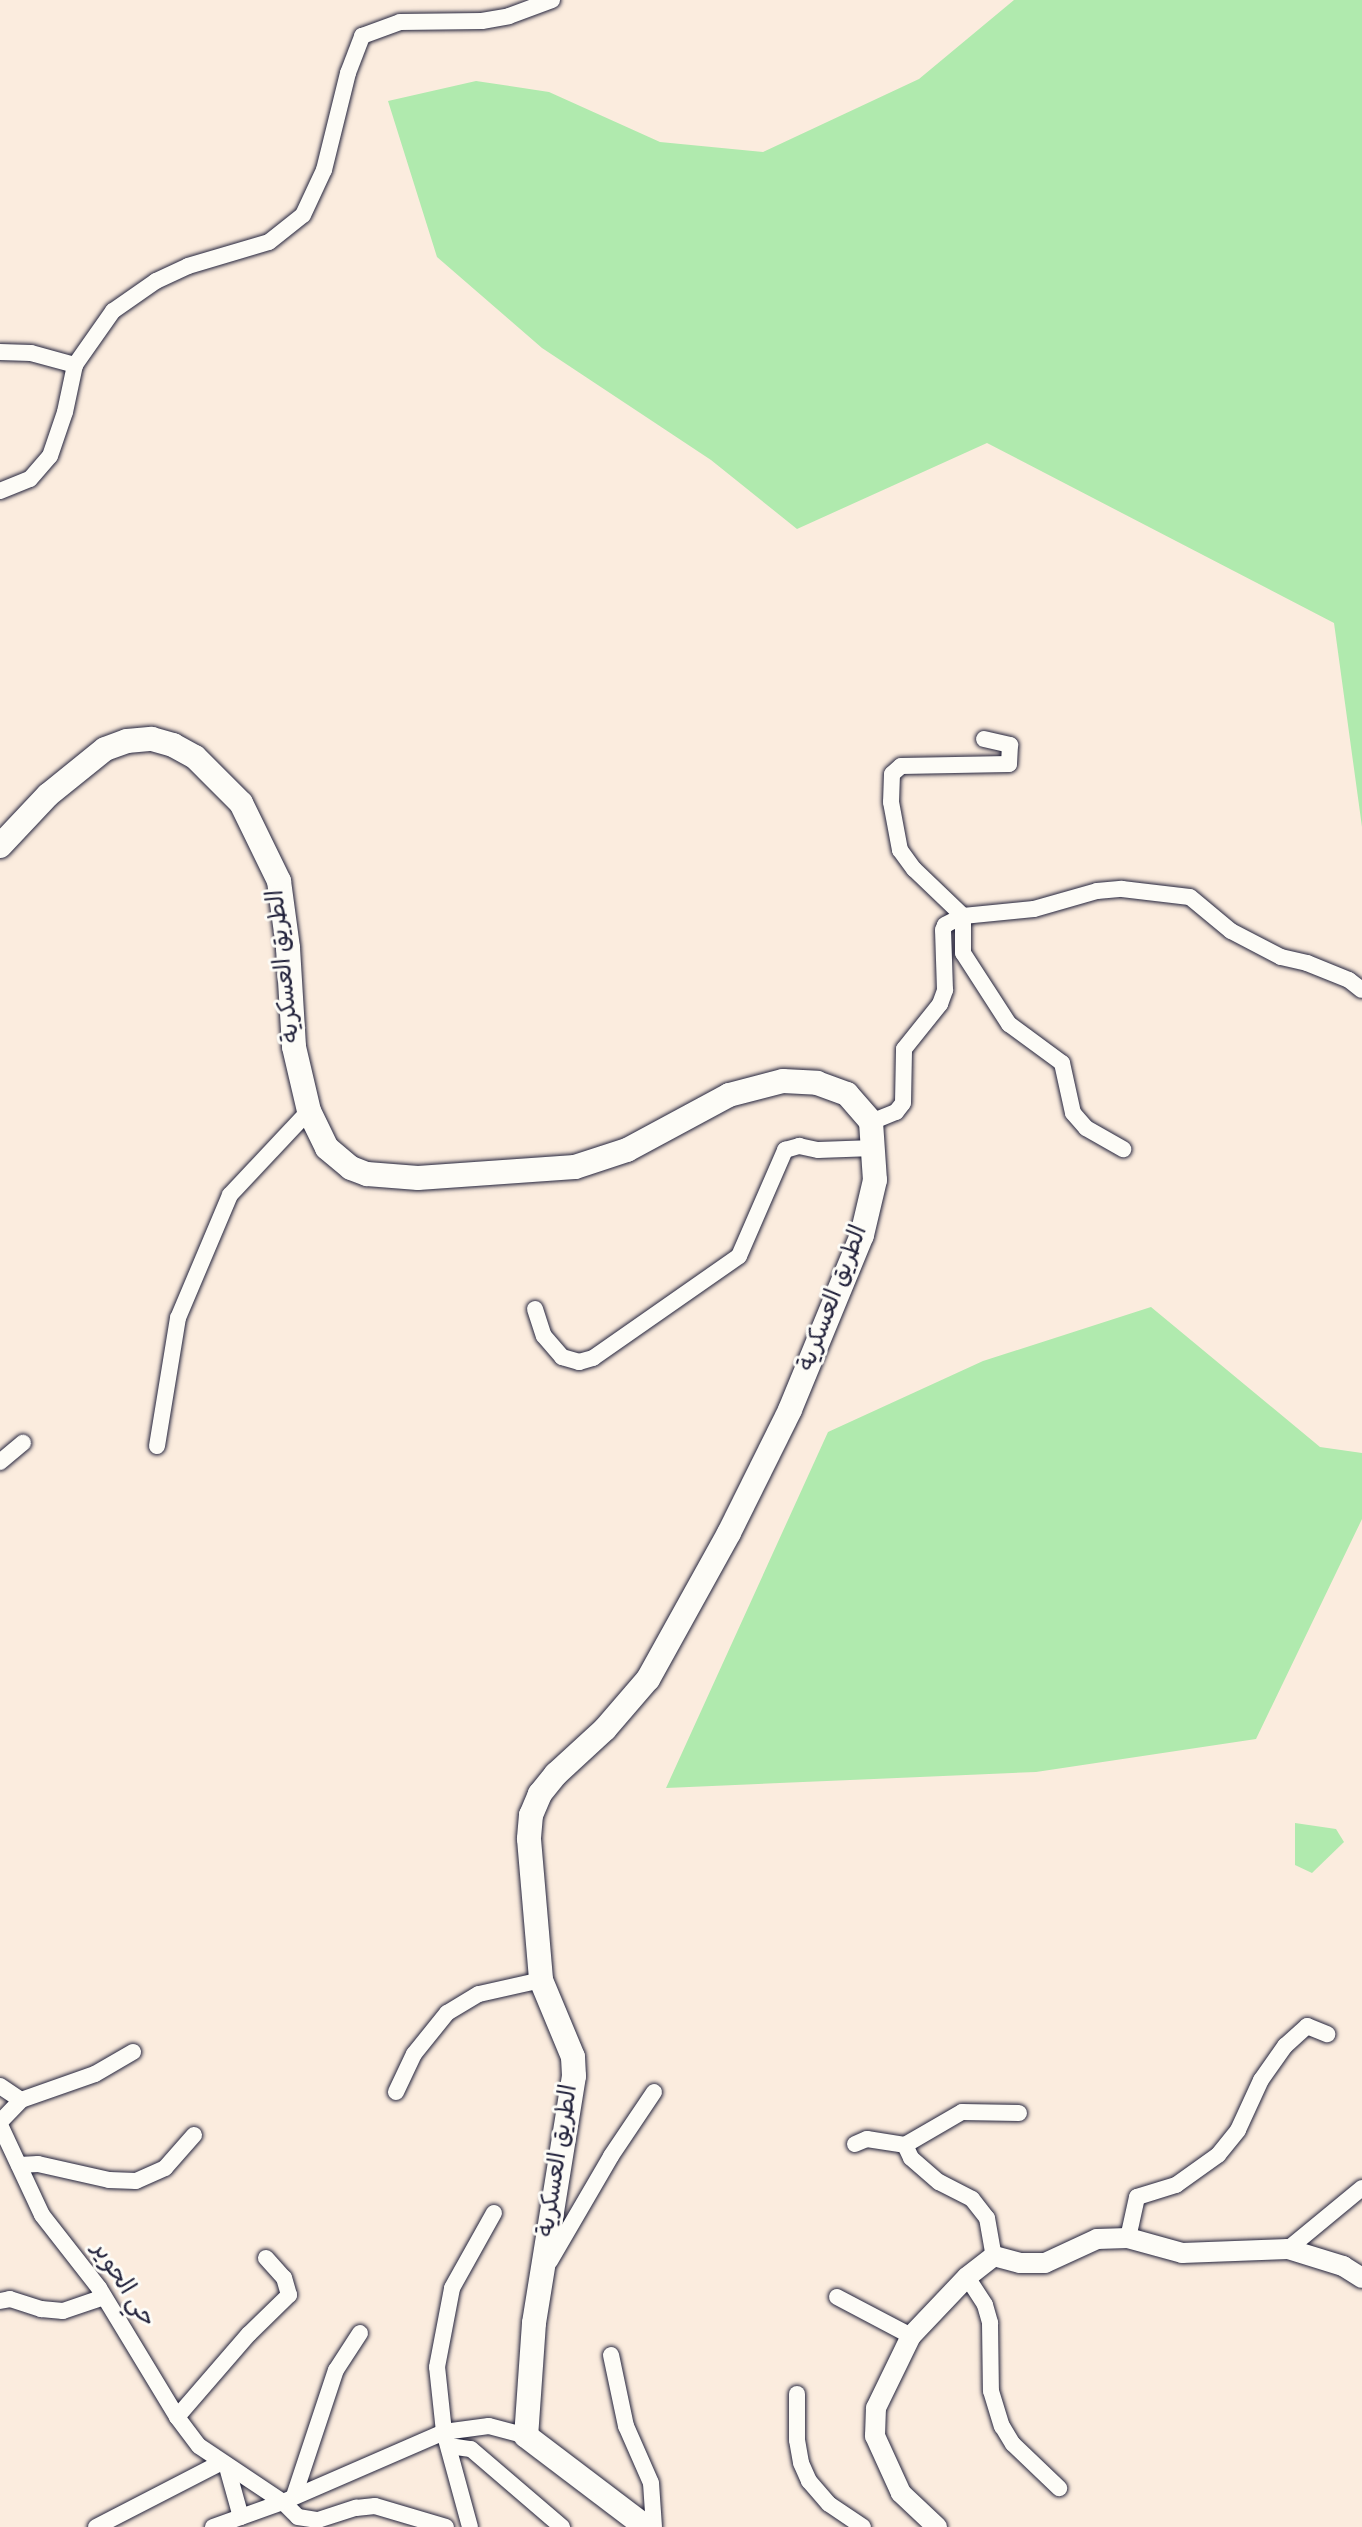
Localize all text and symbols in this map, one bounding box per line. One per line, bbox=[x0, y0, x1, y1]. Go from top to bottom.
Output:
street label: الطريق العسكرية bbox=[264, 888, 308, 1044]
street label: الطريق العسكرية bbox=[794, 1222, 876, 1376]
street label: الطريق العسكرية bbox=[534, 2083, 586, 2239]
street label: حي الحوير bbox=[84, 2238, 160, 2334]

